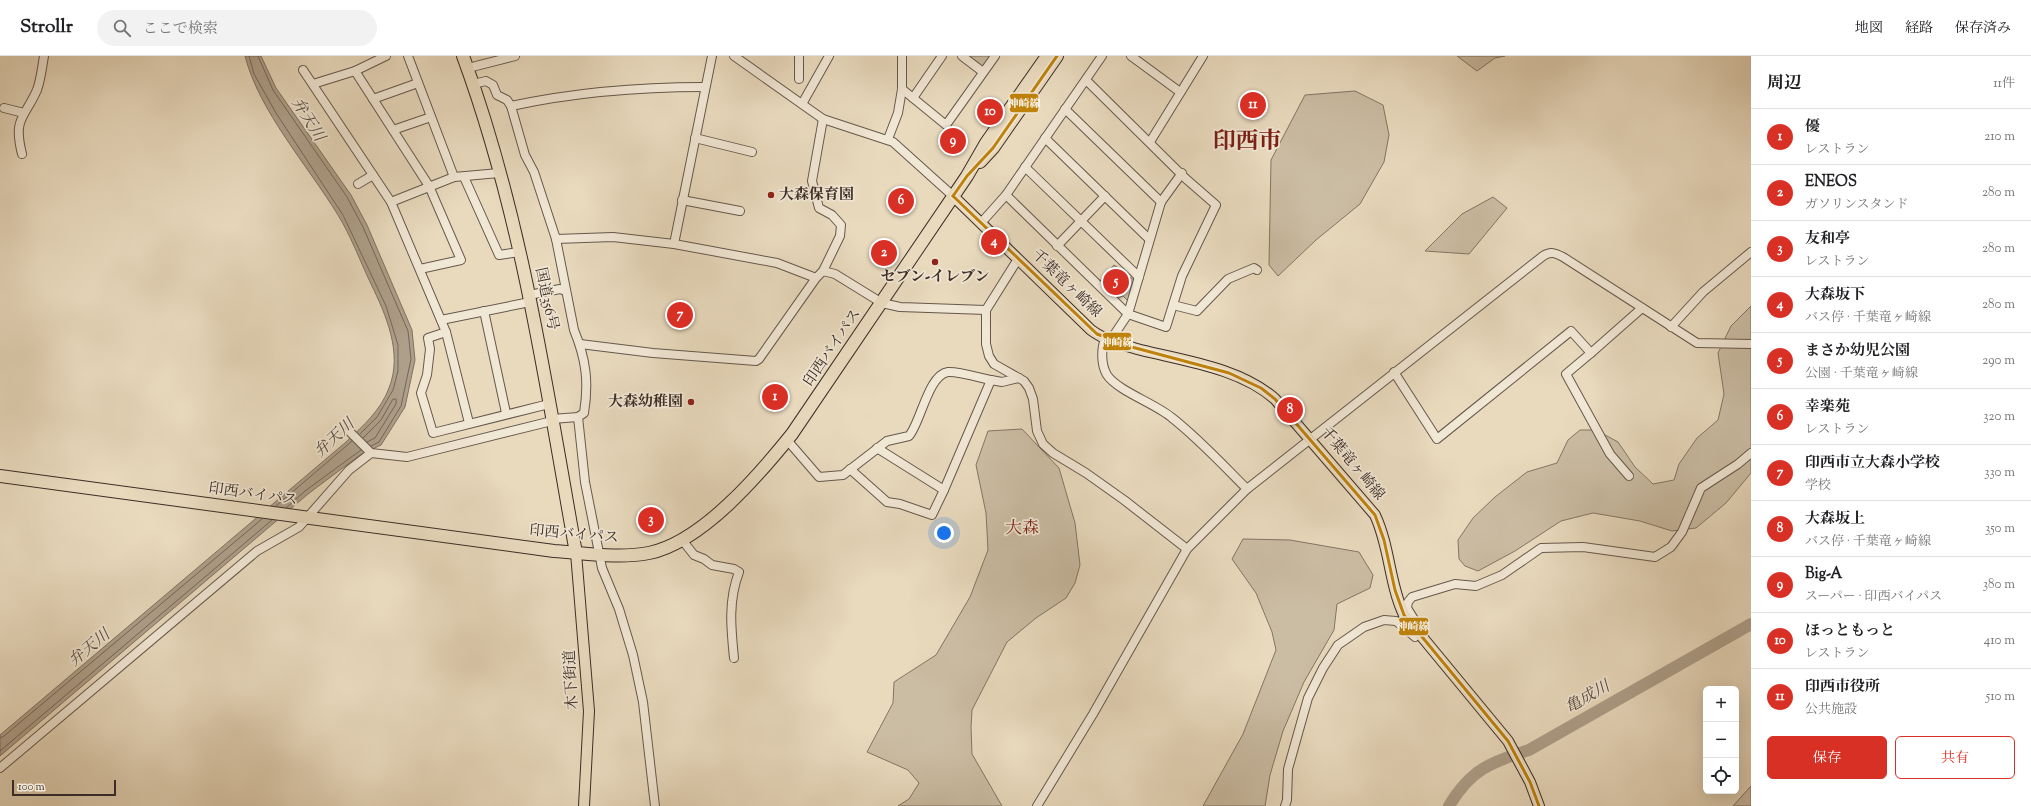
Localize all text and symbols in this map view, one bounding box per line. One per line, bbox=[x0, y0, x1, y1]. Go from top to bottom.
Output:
search box bbox=[97, 10, 377, 46]
text: Strollr bbox=[20, 14, 73, 41]
icon: search bbox=[111, 17, 133, 39]
text: ここで検索 bbox=[143, 19, 218, 40]
text: 地図 bbox=[1855, 19, 1883, 39]
text: 経路 bbox=[1905, 19, 1933, 39]
text: 保存済み bbox=[1955, 19, 2011, 39]
text: 周辺 bbox=[1767, 72, 1801, 96]
text: 11件 bbox=[1993, 75, 2015, 93]
pin: 11 bbox=[1240, 90, 1266, 120]
line badge: 神崎線 bbox=[1009, 93, 1039, 113]
water label: 弁天川 bbox=[285, 94, 331, 148]
text: 神崎線 bbox=[1008, 96, 1041, 112]
pin: 10 bbox=[977, 97, 1003, 127]
text: 優 bbox=[1805, 117, 1820, 138]
pin: 9 bbox=[940, 126, 966, 156]
district label: 印西市 bbox=[1213, 126, 1282, 159]
text: 1 bbox=[1778, 128, 1782, 146]
text: 210 m bbox=[1984, 128, 2015, 146]
text: レストラン bbox=[1805, 141, 1870, 159]
text: ENEOS bbox=[1805, 172, 1857, 193]
text: 2 bbox=[1777, 184, 1783, 202]
text: 280 m bbox=[1982, 184, 2015, 202]
place label: 大森保育園 bbox=[779, 185, 854, 206]
pin: 6 bbox=[888, 186, 914, 216]
marker: 大森保育園 bbox=[766, 190, 776, 200]
text: ガソリンスタンド bbox=[1805, 196, 1909, 214]
pin: 4 bbox=[981, 227, 1007, 257]
text: 友和亭 bbox=[1805, 229, 1850, 250]
pin: 2 bbox=[871, 238, 897, 268]
text: 3 bbox=[1777, 240, 1783, 258]
text: 280 m bbox=[1982, 240, 2015, 258]
street label: 千葉竜ヶ崎線 bbox=[1026, 245, 1106, 323]
text: レストラン bbox=[1805, 253, 1870, 271]
marker: セブン-イレブン bbox=[930, 257, 940, 267]
street label: 国道356号 bbox=[529, 266, 563, 332]
place label: セブン-イレブン bbox=[881, 267, 989, 288]
pin: 5 bbox=[1103, 267, 1129, 297]
text: 大森坂下 bbox=[1805, 285, 1865, 306]
text: 4 bbox=[1777, 296, 1783, 314]
text: 280 m bbox=[1982, 296, 2015, 314]
pin: 7 bbox=[667, 300, 693, 330]
street label: 印西バイパス bbox=[799, 305, 867, 391]
text: バス停 · 千葉竜ヶ崎線 bbox=[1805, 309, 1931, 327]
line badge: 神崎線 bbox=[1102, 332, 1132, 351]
text: 神崎線 bbox=[1101, 335, 1134, 351]
text: まさか幼児公園 bbox=[1805, 341, 1910, 362]
text: 5 bbox=[1778, 352, 1782, 370]
text: 290 m bbox=[1982, 352, 2015, 370]
text: 公園 · 千葉竜ヶ崎線 bbox=[1805, 365, 1918, 383]
pin: 1 bbox=[762, 382, 788, 412]
place label: 大森幼稚園 bbox=[608, 392, 683, 413]
pin: 8 bbox=[1277, 395, 1303, 425]
marker: 大森幼稚園 bbox=[686, 397, 696, 407]
text: 幸楽苑 bbox=[1805, 397, 1850, 418]
text: 6 bbox=[1777, 408, 1783, 426]
text: 320 m bbox=[1983, 408, 2015, 426]
water label: 弁天川 bbox=[310, 413, 362, 464]
text: レストラン bbox=[1805, 421, 1870, 439]
street label: 千葉竜ヶ崎線 bbox=[1315, 423, 1389, 505]
text: 印西市立大森小学校 bbox=[1805, 453, 1940, 474]
text: 7 bbox=[1777, 464, 1783, 482]
text: 330 m bbox=[1984, 464, 2015, 482]
text: 学校 bbox=[1805, 477, 1831, 495]
street label: 印西バイパス bbox=[207, 478, 299, 512]
pin: 3 bbox=[638, 505, 664, 535]
text: 大森坂上 bbox=[1805, 509, 1865, 530]
district label: 大森 bbox=[1005, 517, 1039, 541]
text: 8 bbox=[1777, 520, 1783, 538]
text: 350 m bbox=[1985, 520, 2015, 538]
street label: 印西バイパス bbox=[528, 521, 620, 549]
your location bbox=[934, 523, 954, 543]
text: バス停 · 千葉竜ヶ崎線 bbox=[1805, 533, 1931, 551]
text: Big-A bbox=[1805, 564, 1842, 585]
text: 9 bbox=[1777, 576, 1783, 594]
text: 380 m bbox=[1983, 576, 2015, 594]
text: スーパー · 印西バイパス bbox=[1805, 588, 1942, 606]
line badge: 神崎線 bbox=[1398, 617, 1429, 636]
text: 神崎線 bbox=[1397, 619, 1430, 635]
text: ほっともっと bbox=[1805, 621, 1895, 642]
water label: 弁天川 bbox=[64, 623, 117, 673]
text: 10 bbox=[1774, 632, 1786, 650]
text: 410 m bbox=[1984, 632, 2015, 650]
text: レストラン bbox=[1805, 645, 1870, 663]
street label: 木下街道 bbox=[560, 649, 584, 711]
water label: 亀成川 bbox=[1561, 675, 1616, 720]
text: 印西市役所 bbox=[1805, 677, 1880, 698]
map controls bbox=[1703, 686, 1739, 794]
button: + bbox=[1703, 686, 1739, 722]
text: 11 bbox=[1776, 688, 1784, 706]
text: 510 m bbox=[1986, 688, 2015, 706]
text: 公共施設 bbox=[1805, 701, 1857, 719]
button: − bbox=[1703, 722, 1739, 758]
button: 保存 bbox=[1767, 736, 1887, 779]
button: 共有 bbox=[1895, 736, 2015, 779]
button: locate bbox=[1703, 758, 1739, 794]
scale bar bbox=[12, 778, 116, 797]
text: 100 m bbox=[18, 779, 45, 795]

